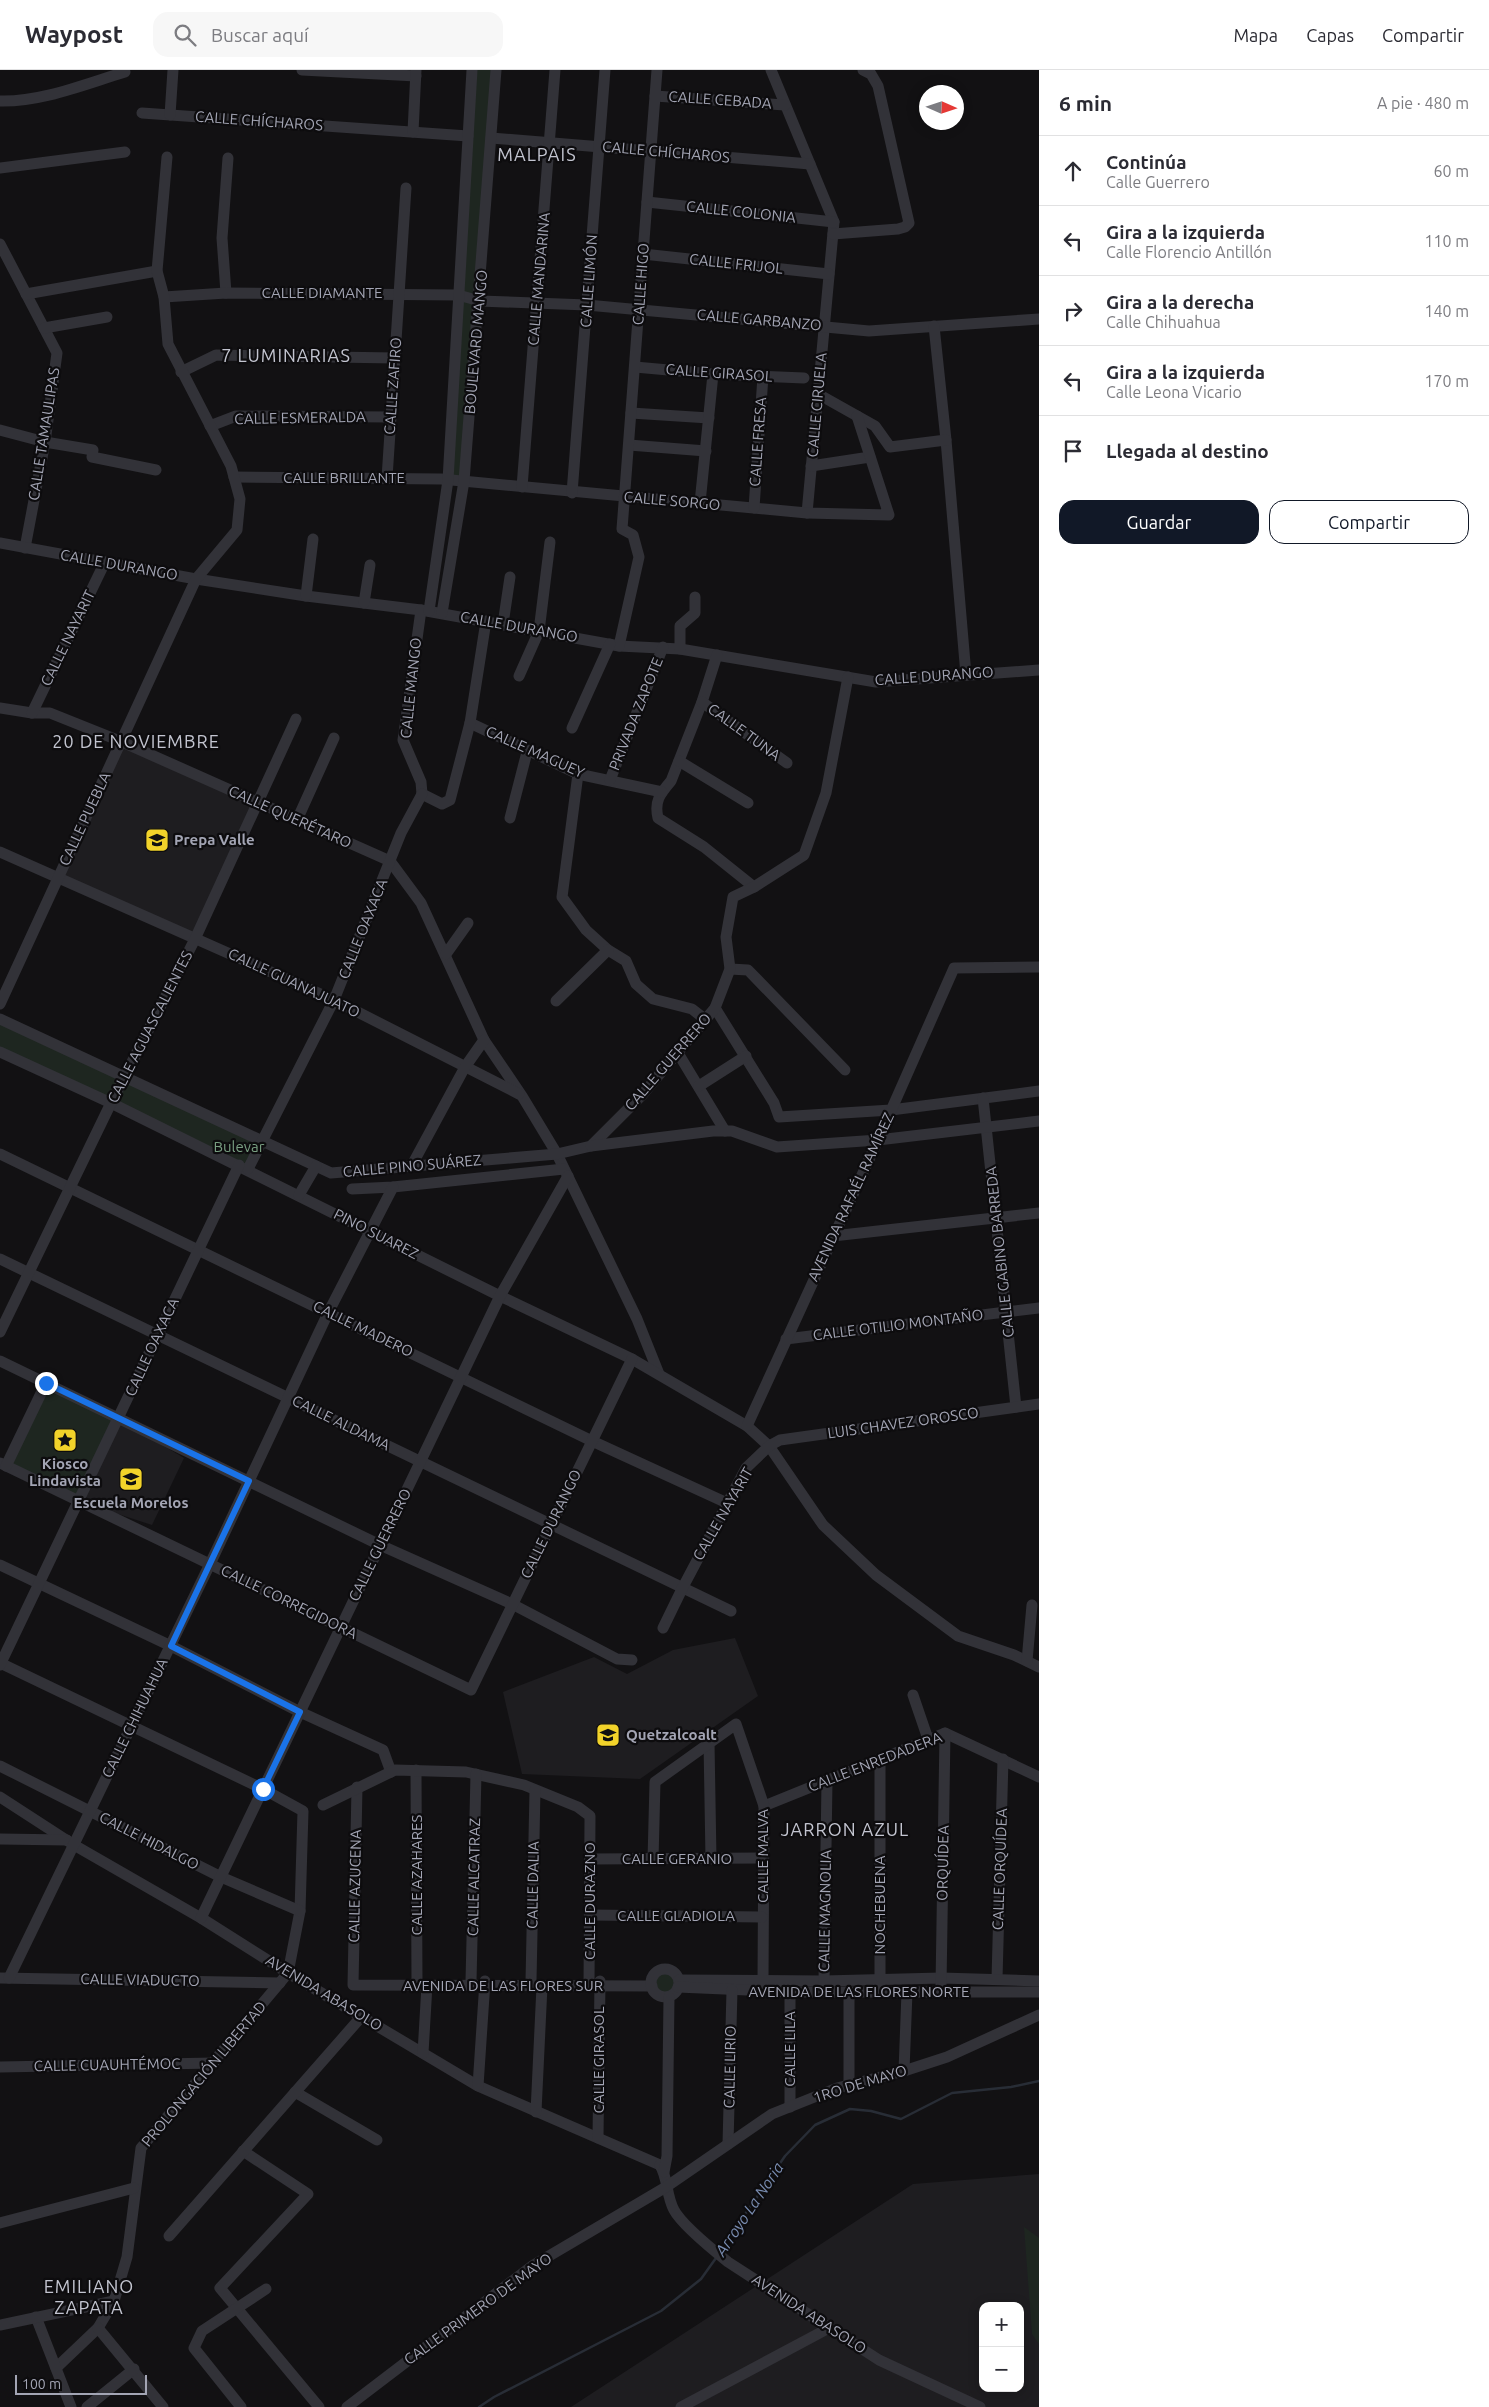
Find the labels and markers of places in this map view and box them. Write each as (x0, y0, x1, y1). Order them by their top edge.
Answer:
school or university icon: Prepa Valle (144, 827, 170, 853)
place label: Prepa Valle (174, 831, 255, 848)
place icon: Kiosco Lindavista (52, 1427, 78, 1453)
place label: Kiosco Lindavista (29, 1455, 101, 1489)
school or university icon: Escuela Morelos (118, 1466, 144, 1492)
place label: Escuela Morelos (74, 1494, 188, 1511)
school or university icon: Quetzalcoalt (595, 1722, 621, 1748)
place label: Quetzalcoalt (626, 1726, 717, 1743)

